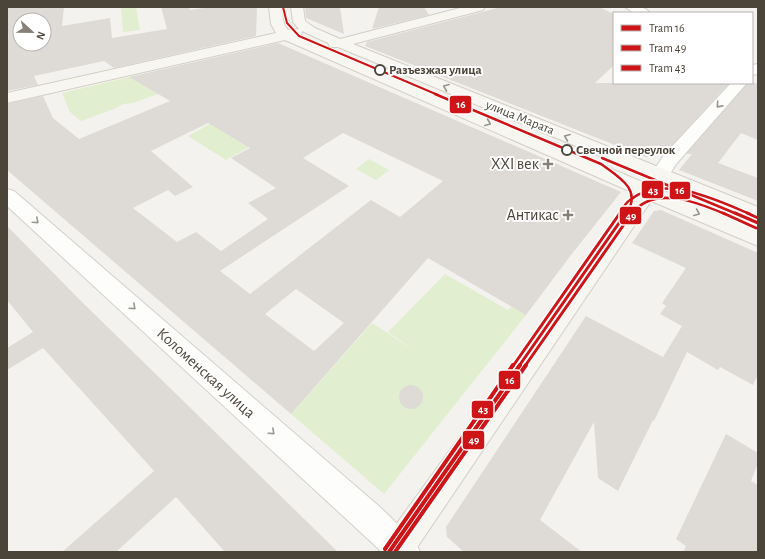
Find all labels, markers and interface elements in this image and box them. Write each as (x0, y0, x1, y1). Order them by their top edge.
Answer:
north arrow (12, 12, 52, 52)
legend (613, 12, 753, 84)
text: Tram 16 (649, 22, 685, 34)
text: N (34, 30, 47, 41)
text: Tram 49 (649, 42, 687, 54)
text: Tram 43 (649, 62, 686, 74)
marker: Разъезжая улица (374, 64, 386, 76)
place label: Разъезжая улица (389, 64, 482, 77)
one-way arrow (443, 84, 451, 92)
line badge: 16 (449, 95, 472, 114)
street label: улица Марата (483, 98, 556, 138)
text: 16 (456, 99, 466, 110)
one-way arrow (716, 100, 724, 108)
one-way arrow (483, 118, 491, 126)
one-way arrow (563, 133, 570, 141)
marker: Свечной переулок (561, 144, 573, 156)
place label: Свечной переулок (576, 144, 676, 157)
place label: XXI век (491, 156, 540, 172)
marker: XXI век (542, 158, 554, 170)
line badge: 43 (641, 180, 664, 199)
line badge: 16 (669, 181, 691, 200)
text: 43 (648, 185, 658, 196)
text: 16 (675, 185, 685, 196)
line badge: 49 (619, 206, 642, 225)
place label: Антикас (507, 207, 559, 223)
one-way arrow (693, 208, 700, 216)
marker: Антикас (562, 209, 574, 221)
text: 49 (626, 211, 636, 222)
one-way arrow (31, 216, 39, 223)
one-way arrow (128, 303, 136, 310)
street label: Коломенская улица (153, 325, 258, 422)
line badge: 16 (498, 370, 521, 390)
text: 16 (505, 375, 515, 386)
line badge: 43 (471, 400, 494, 419)
text: 43 (478, 404, 488, 415)
one-way arrow (267, 427, 274, 434)
line badge: 49 (462, 430, 485, 450)
text: 49 (469, 435, 479, 446)

